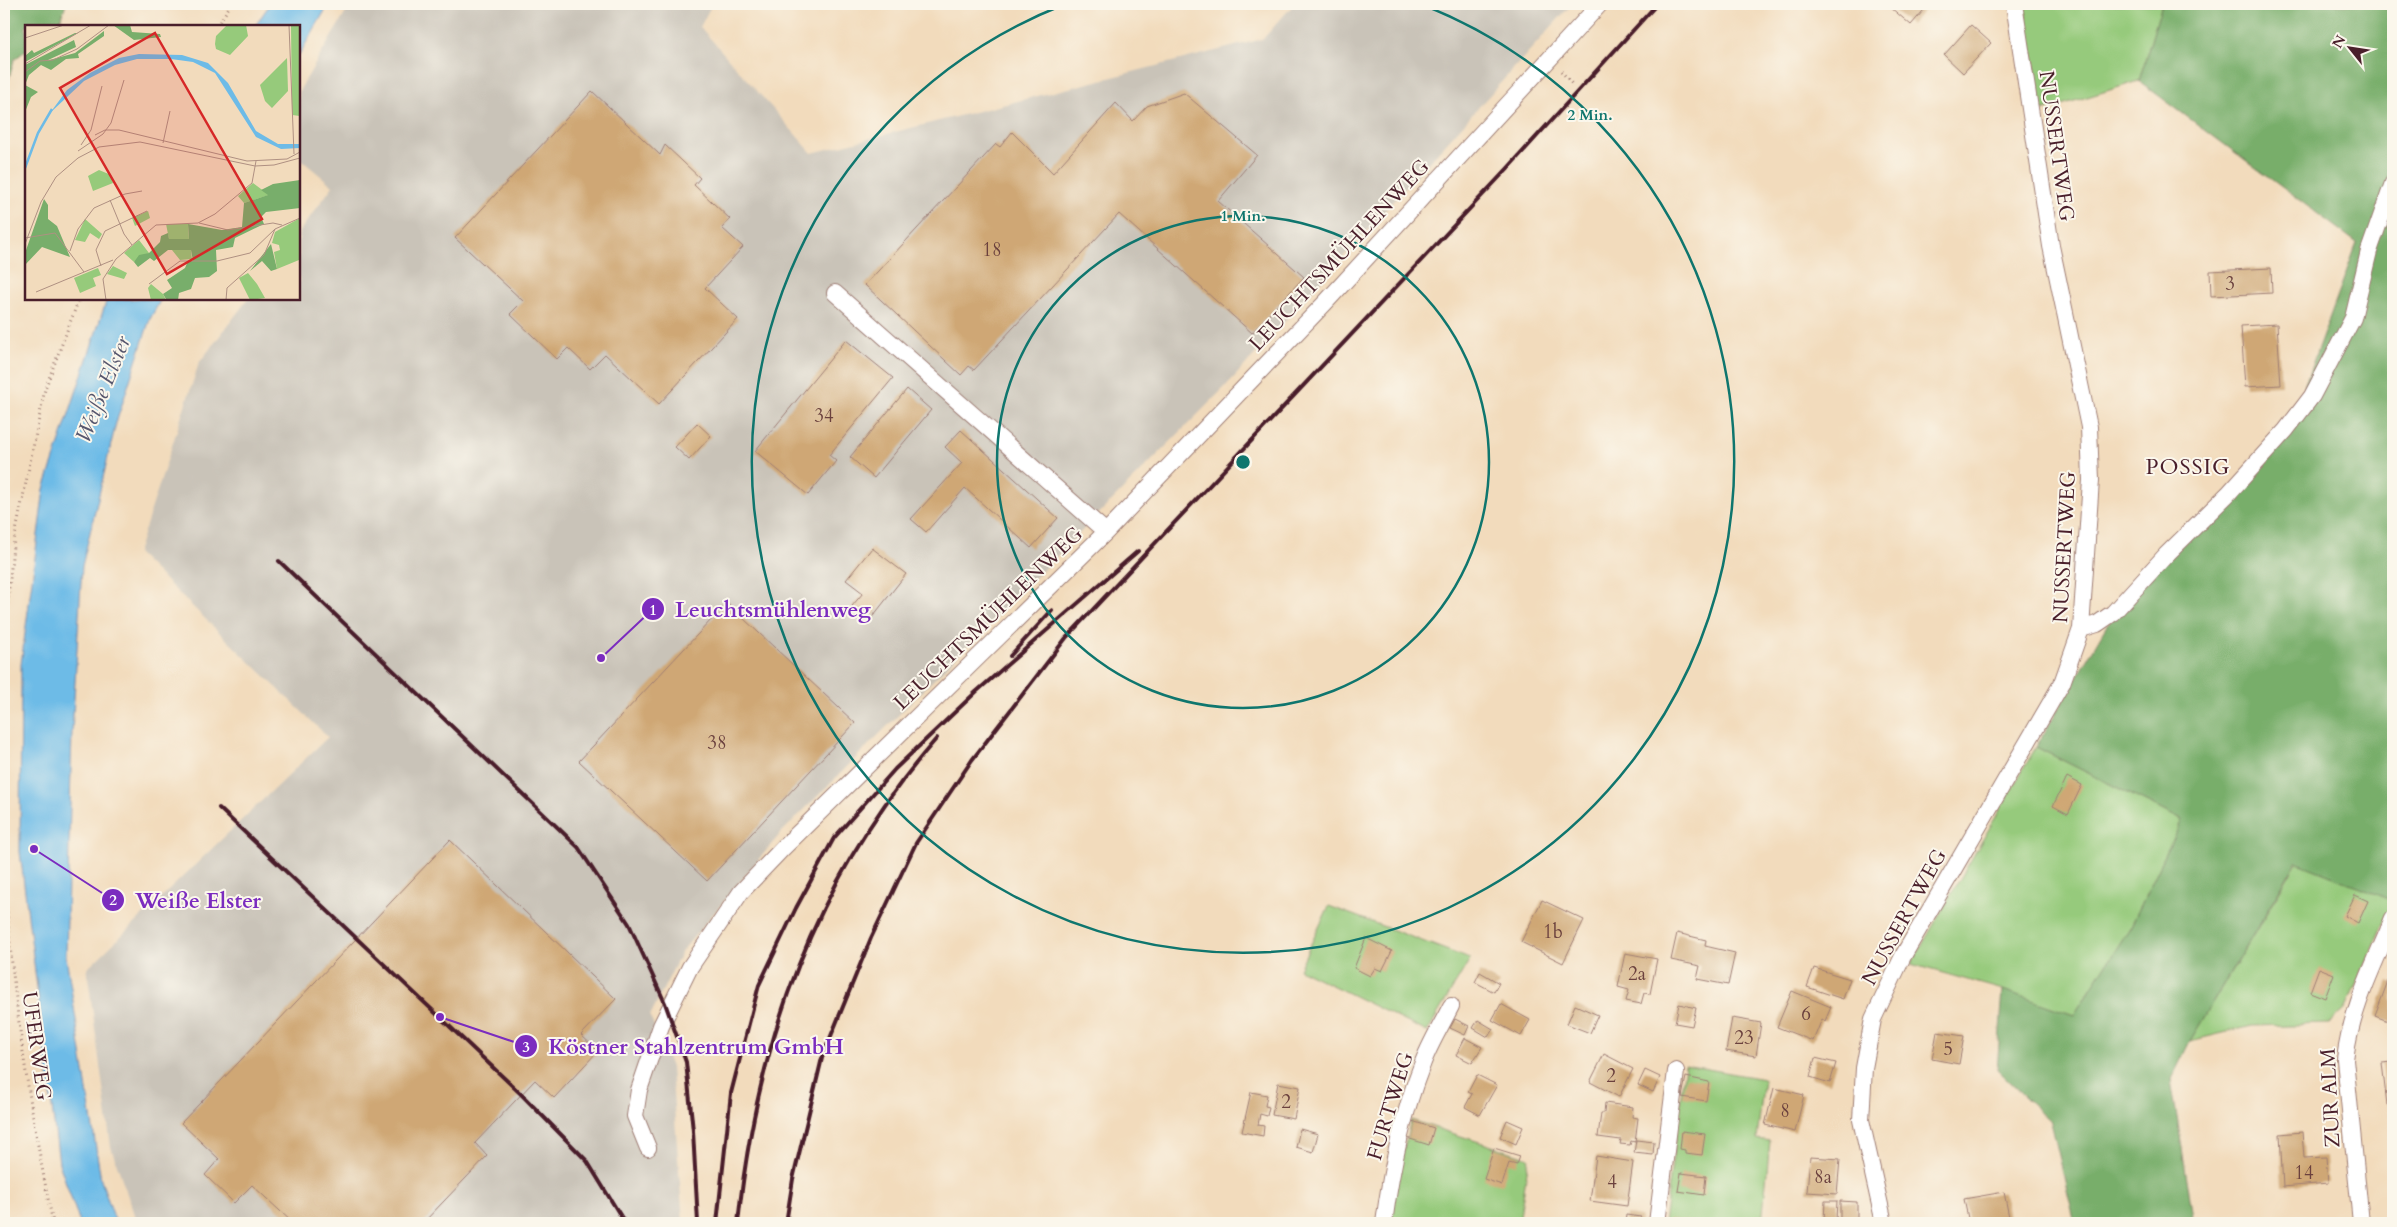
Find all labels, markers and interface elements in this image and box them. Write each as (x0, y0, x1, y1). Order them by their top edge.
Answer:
north arrow (2324, 22, 2374, 72)
inset map (25, 25, 300, 300)
text: N (2328, 32, 2350, 52)
street label: NUSSERTWEG (2032, 69, 2081, 224)
text: 2 Min. (1567, 105, 1613, 125)
street label: LEUCHTSMÜHLENWEG (1242, 153, 1437, 358)
text: 1 Min. (1220, 206, 1266, 226)
house number: 18 (982, 237, 1002, 263)
house number: 3 (2225, 271, 2235, 297)
water label: Weiße Elster (68, 331, 138, 447)
house number: 34 (814, 403, 834, 429)
district label: POSSIG (2146, 452, 2231, 482)
centre of rings (1234, 453, 1252, 471)
street label: NUSSERTWEG (2046, 470, 2083, 624)
street label: LEUCHTSMÜHLENWEG (887, 520, 1090, 717)
callout: Leuchtsmühlenweg (640, 591, 881, 628)
text: Leuchtsmühlenweg (675, 595, 872, 625)
text: 1 (649, 600, 657, 620)
house number: 38 (707, 730, 727, 756)
street label: NUSSERTWEG (1855, 844, 1954, 991)
callout: Weiße Elster (100, 882, 271, 919)
text: Weiße Elster (134, 886, 261, 916)
text: 2 (109, 890, 117, 910)
house number: 1b (1543, 919, 1563, 945)
house number: 2a (1628, 961, 1646, 987)
street label: UFERWEG (15, 990, 59, 1103)
house number: 6 (1801, 1001, 1811, 1027)
house number: 23 (1734, 1025, 1754, 1051)
callout: Köstner Stahlzentrum GmbH (513, 1028, 854, 1065)
text: Köstner Stahlzentrum GmbH (548, 1032, 844, 1062)
house number: 5 (1943, 1036, 1953, 1062)
text: 3 (522, 1037, 530, 1057)
street label: ZUR ALM (2313, 1047, 2348, 1149)
street label: FURTWEG (1360, 1048, 1421, 1164)
house number: 2 (1606, 1063, 1616, 1089)
house number: 2 (1281, 1089, 1291, 1115)
house number: 8 (1780, 1098, 1790, 1124)
house number: 14 (2294, 1160, 2314, 1186)
house number: 8a (1814, 1164, 1832, 1190)
house number: 4 (1607, 1169, 1617, 1195)

